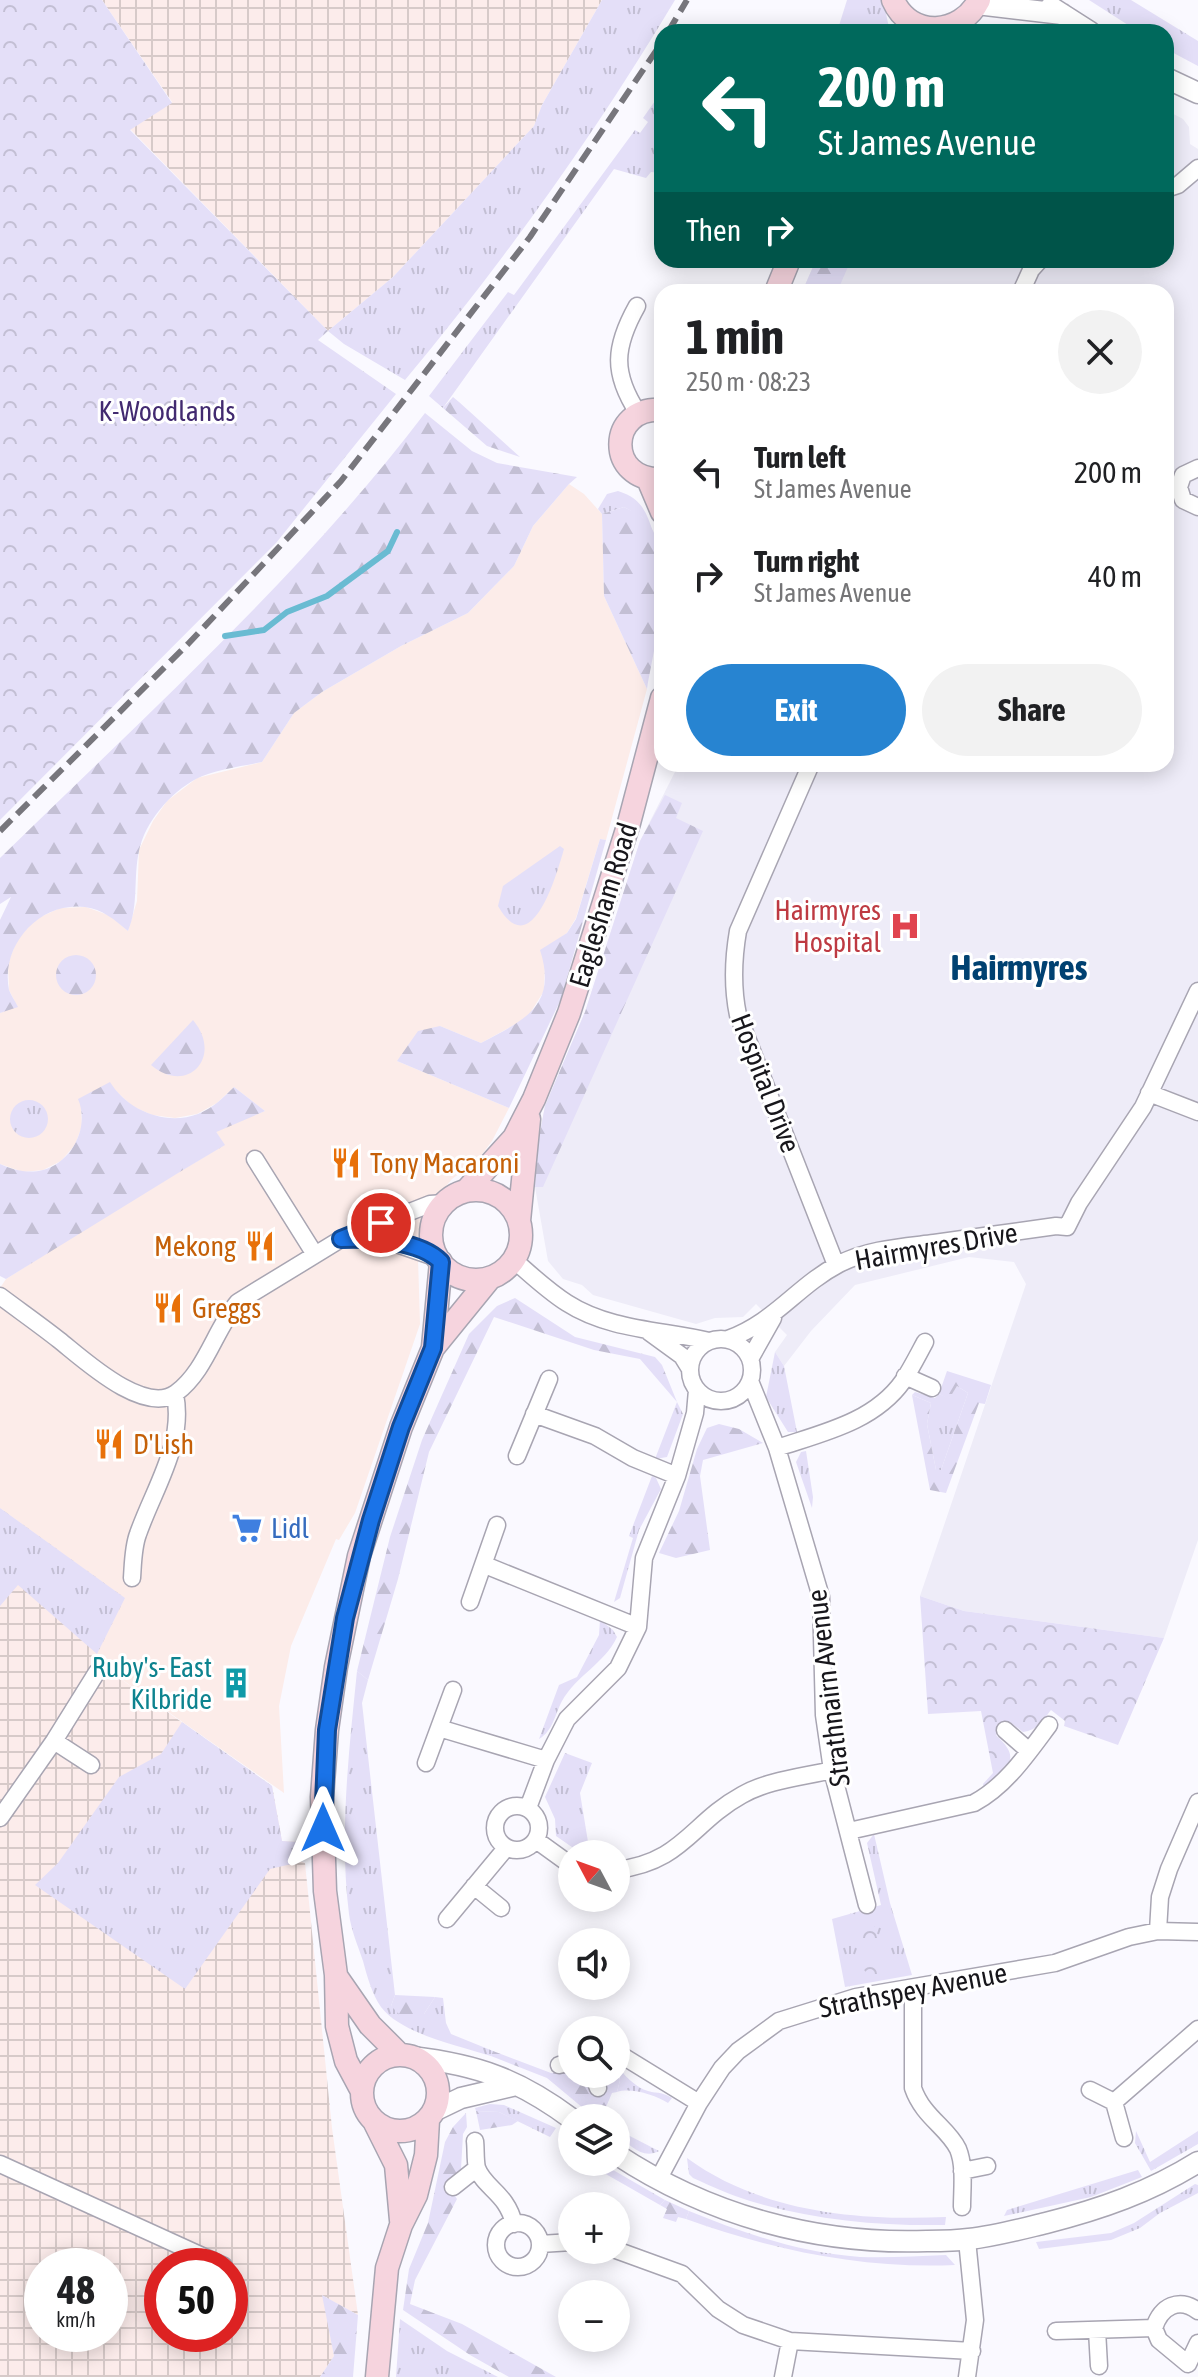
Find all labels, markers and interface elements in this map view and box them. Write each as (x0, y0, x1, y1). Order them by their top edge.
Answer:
text: 200 m (818, 55, 945, 119)
icon: left (686, 56, 790, 160)
text: St James Avenue (818, 121, 1036, 163)
icon: right (757, 208, 801, 252)
text: Then (686, 213, 741, 247)
text: 1 min (686, 309, 784, 364)
button: close (1058, 310, 1142, 394)
text: 250 m · 08:23 (686, 367, 811, 397)
park label: K-Woodlands (99, 395, 235, 427)
text: Turn left (754, 440, 846, 474)
icon: left (686, 450, 730, 494)
text: 200 m (1074, 455, 1142, 489)
text: St James Avenue (754, 474, 912, 504)
text: Turn right (754, 544, 860, 578)
icon: right (686, 554, 730, 598)
text: 40 m (1088, 559, 1142, 593)
text: St James Avenue (754, 578, 912, 608)
button: Exit (686, 664, 906, 756)
button: Share (922, 664, 1142, 756)
street label: Eaglesham Road (563, 819, 643, 991)
place label: Hairmyres Hospital (774, 894, 882, 958)
hospital icon: Hairmyres Hospital (888, 909, 922, 943)
district label: Hairmyres (951, 946, 1088, 988)
street label: Hospital Drive (725, 1009, 807, 1157)
restaurant icon: Tony Macaroni (329, 1146, 363, 1180)
place label: Tony Macaroni (370, 1147, 519, 1179)
pin (347, 1189, 415, 1257)
icon: arrive (359, 1201, 403, 1245)
street label: Hairmyres Drive (852, 1216, 1020, 1276)
restaurant icon: Mekong (243, 1229, 277, 1263)
place label: Mekong (154, 1230, 236, 1262)
restaurant icon: Greggs (151, 1291, 185, 1325)
place label: Greggs (192, 1292, 261, 1324)
restaurant icon: D'Lish (92, 1427, 126, 1461)
place label: D'Lish (133, 1428, 194, 1460)
supermarket icon: Lidl (230, 1511, 264, 1545)
place label: Lidl (271, 1512, 310, 1544)
street label: Strathnairn Avenue (800, 1588, 856, 1788)
place label: Ruby's- East Kilbride (92, 1651, 212, 1715)
building icon: Ruby's- East Kilbride (219, 1666, 253, 1700)
position arrow (281, 1786, 365, 1870)
north arrow (558, 1840, 630, 1912)
map controls (558, 1840, 630, 2352)
button: sound (558, 1928, 630, 2000)
street label: Strathspey Avenue (816, 1956, 1010, 2024)
button: search (558, 2016, 630, 2088)
button: layers (558, 2104, 630, 2176)
button: + (558, 2192, 630, 2264)
speed limit sign: 50 (144, 2248, 248, 2352)
text: 48 (57, 2267, 95, 2312)
button: − (558, 2280, 630, 2352)
text: km/h (56, 2308, 96, 2331)

